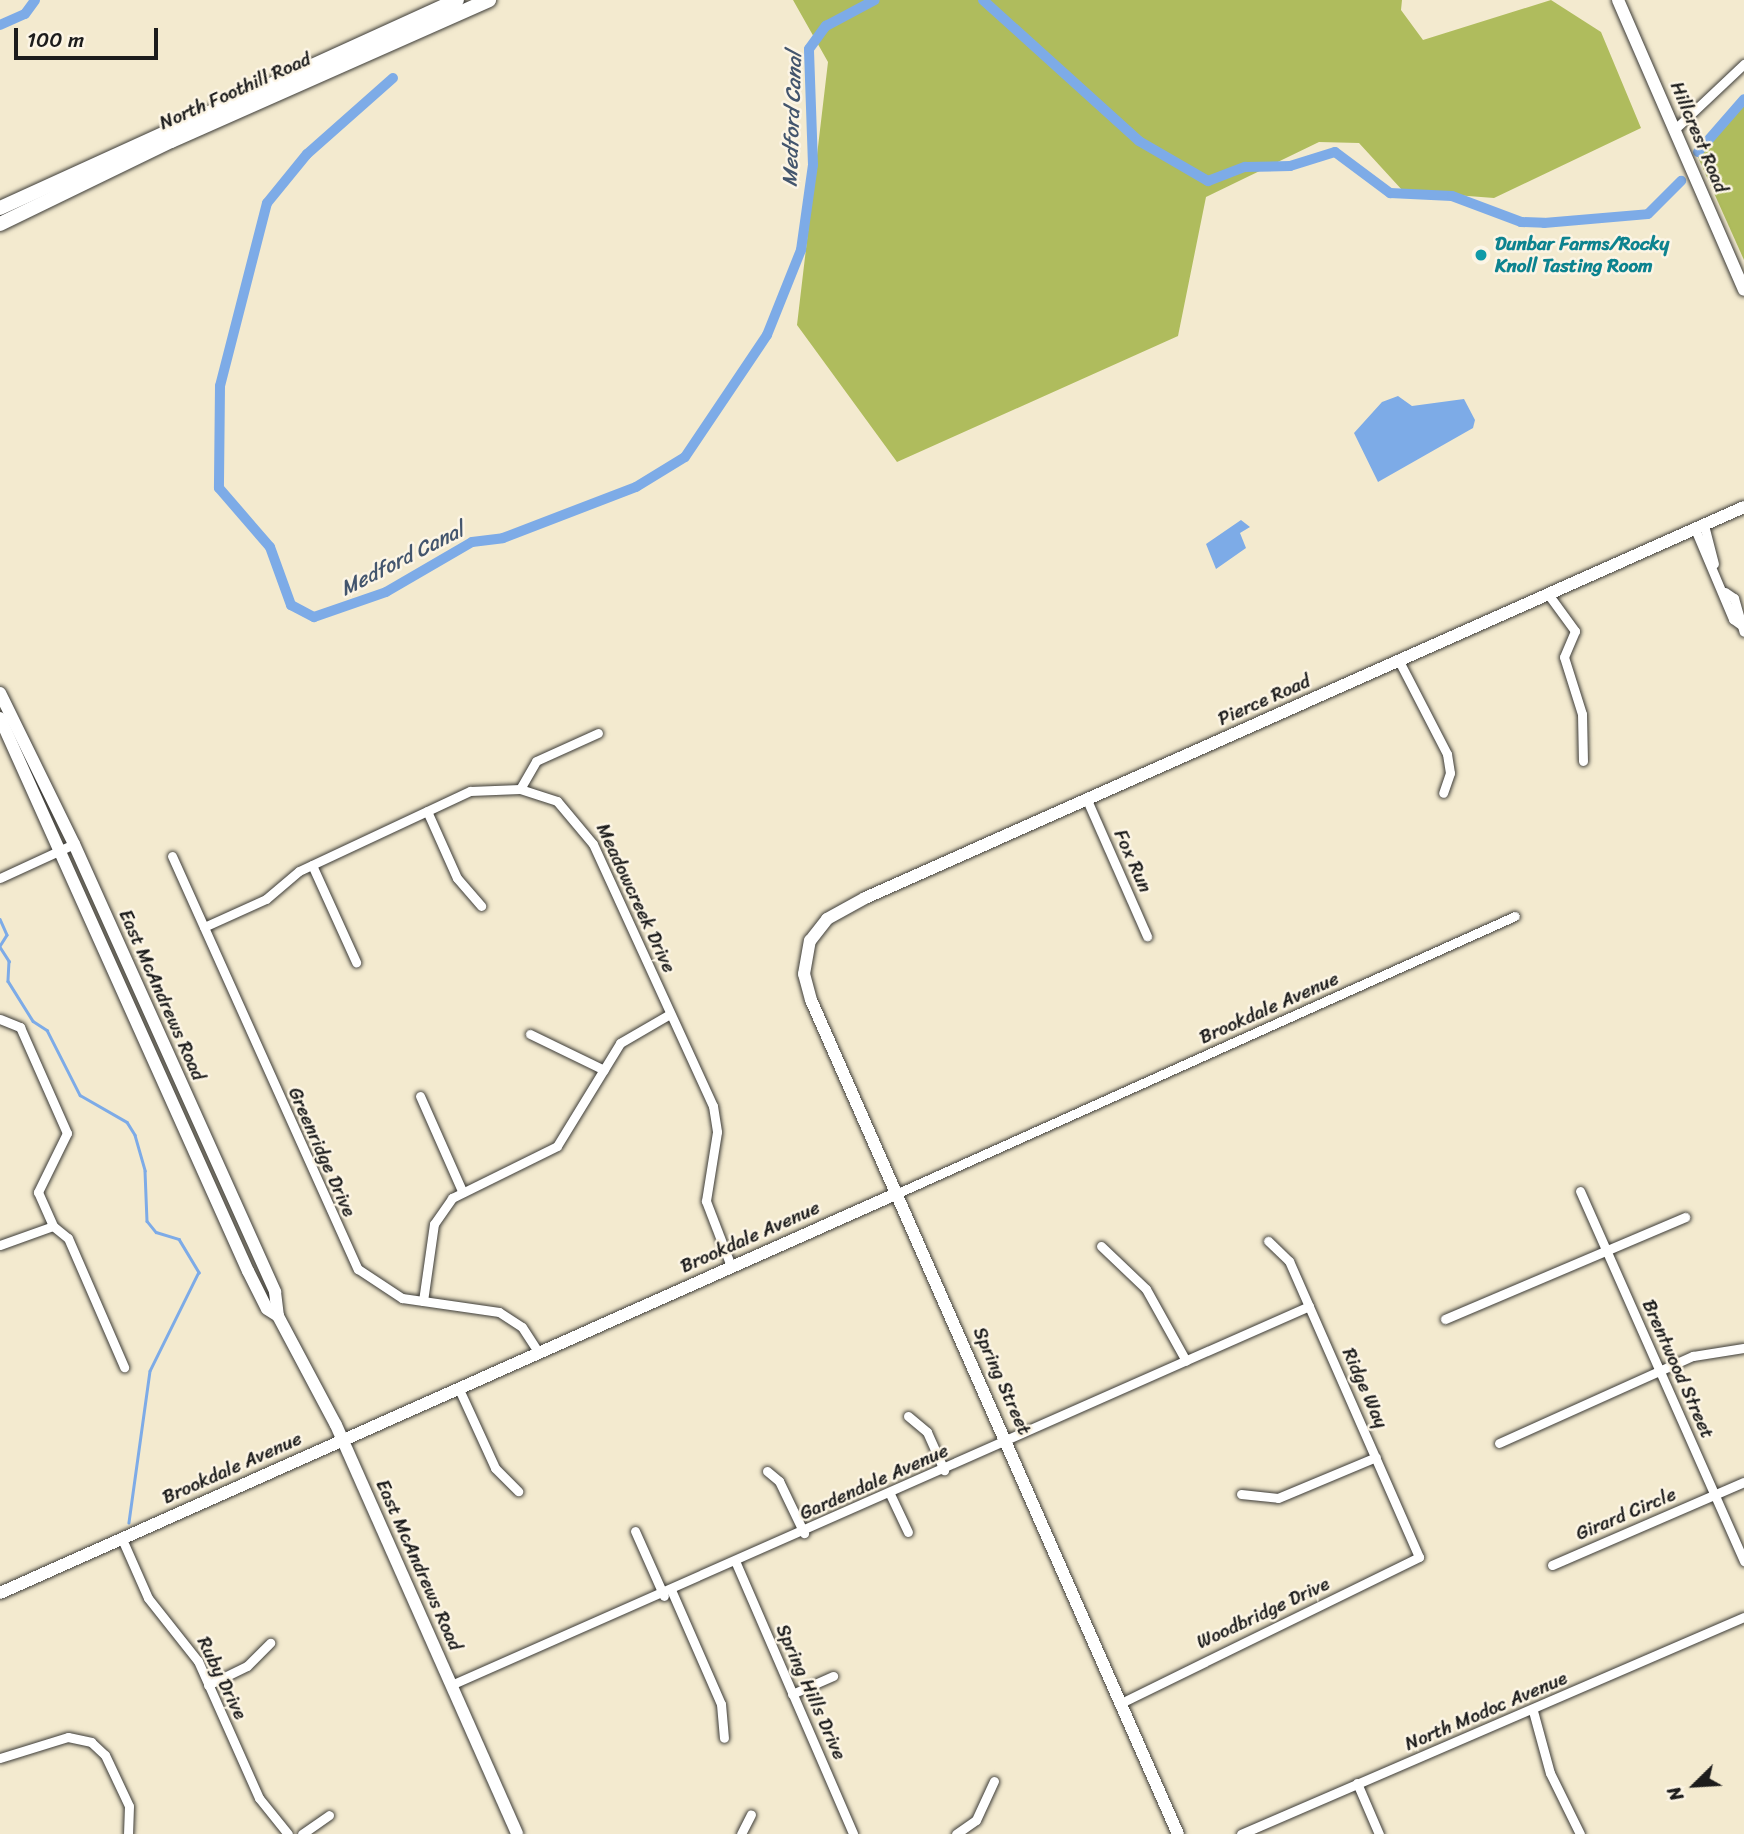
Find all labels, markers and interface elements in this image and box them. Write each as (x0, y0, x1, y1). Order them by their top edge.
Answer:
scale bar (18, 14, 161, 58)
text: 100 m (27, 21, 84, 59)
street label: North Foothill Road (156, 47, 314, 135)
water label: Medford Canal (777, 51, 807, 187)
street label: Hillcrest Road (1665, 78, 1733, 196)
place label: Dunbar Farms/Rocky Knoll Tasting Room (1495, 233, 1669, 277)
marker: Dunbar Farms/Rocky Knoll Tasting Room (1473, 247, 1489, 263)
water label: Medford Canal (336, 517, 468, 601)
street label: Pierce Road (1214, 670, 1314, 730)
street label: Meadowcreek Drive (591, 820, 681, 976)
street label: Fox Run (1109, 826, 1157, 896)
street label: East McAndrews Road (114, 906, 210, 1084)
street label: Brookdale Avenue (1196, 967, 1342, 1049)
street label: Greenridge Drive (283, 1084, 361, 1220)
street label: Brookdale Avenue (677, 1196, 823, 1278)
street label: Brentwood Street (1637, 1296, 1719, 1442)
street label: Spring Street (968, 1324, 1036, 1438)
street label: Ridge Way (1337, 1344, 1393, 1432)
street label: Brookdale Avenue (159, 1427, 305, 1509)
street label: Gardendale Avenue (796, 1439, 952, 1525)
street label: East McAndrews Road (371, 1476, 467, 1654)
street label: Girard Circle (1572, 1483, 1680, 1545)
street label: Woodbridge Drive (1193, 1572, 1333, 1654)
street label: Spring Hills Drive (771, 1621, 851, 1763)
street label: Ruby Drive (192, 1633, 252, 1723)
street label: North Modoc Avenue (1402, 1667, 1570, 1755)
north arrow (1660, 1750, 1730, 1820)
text: N (1658, 1781, 1693, 1806)

